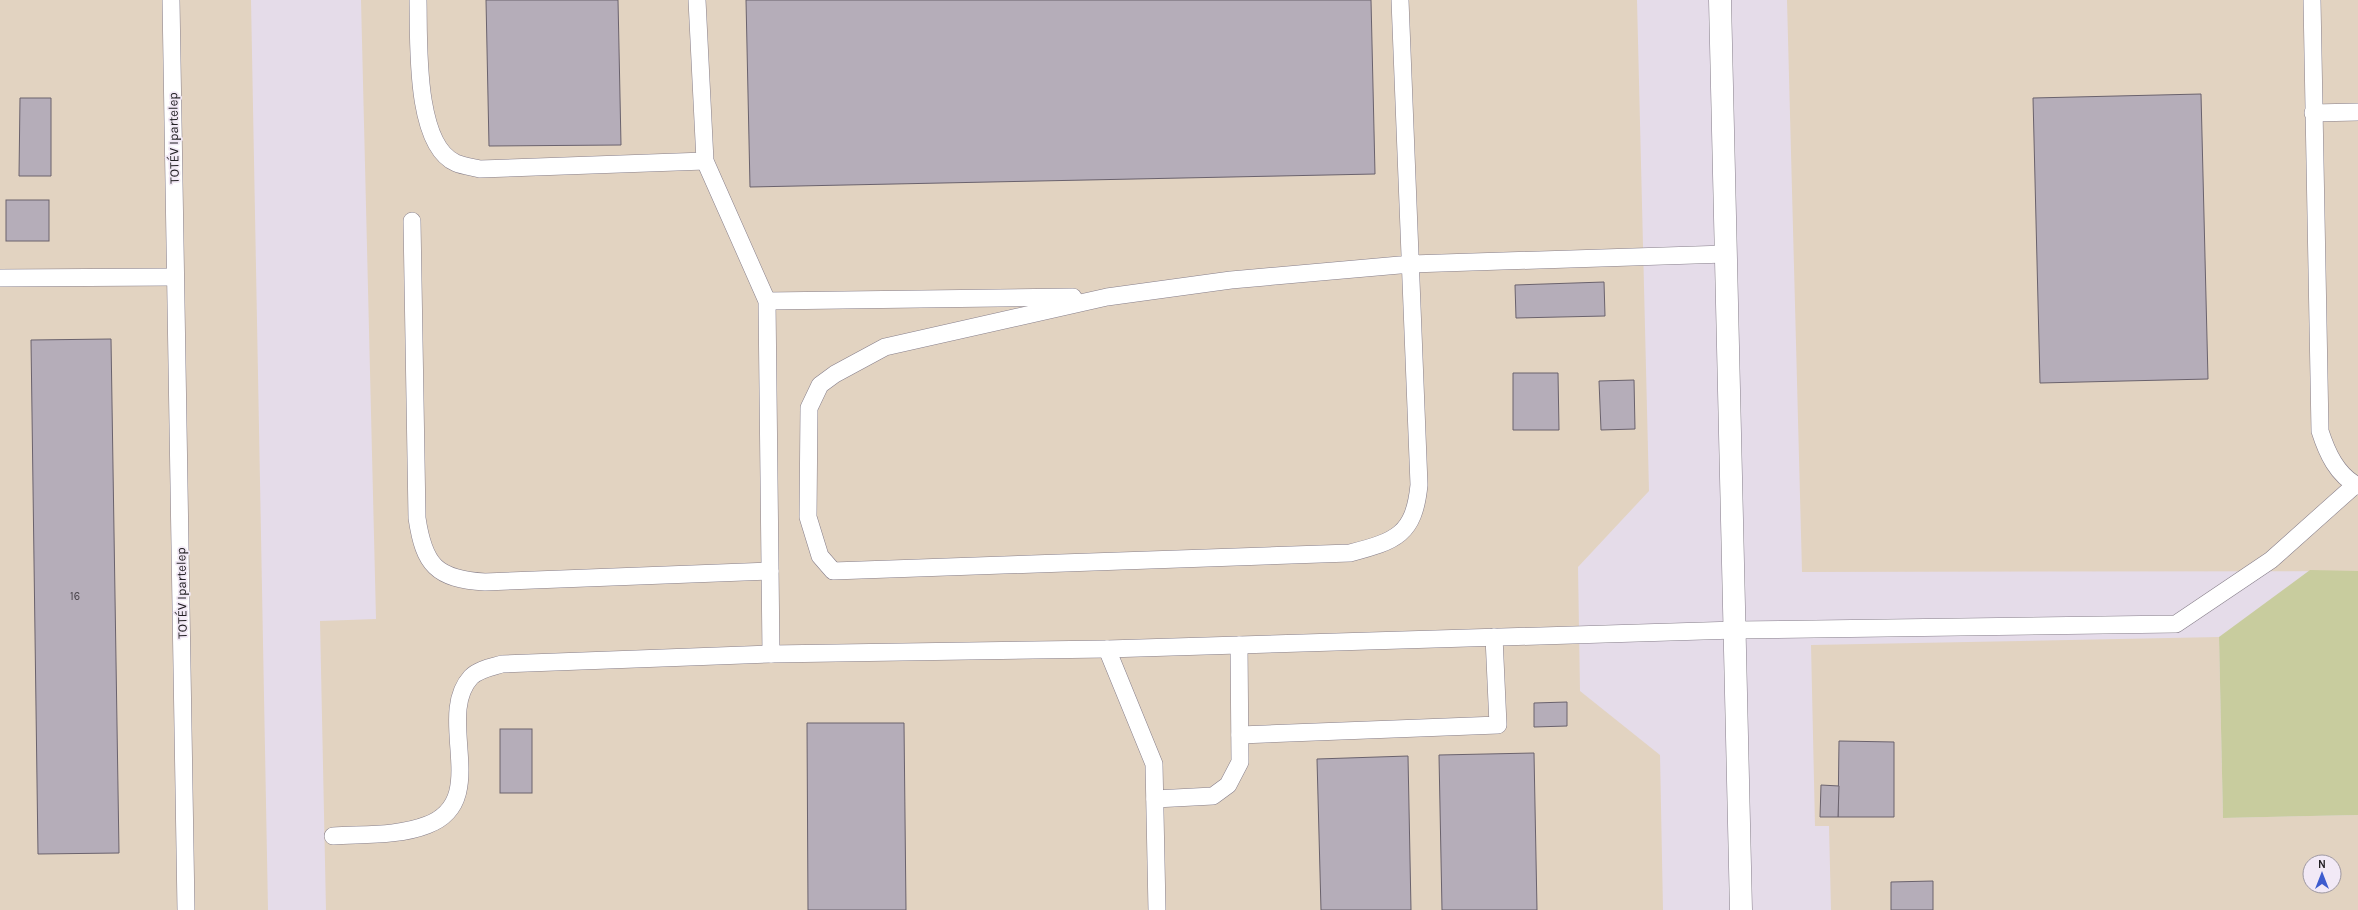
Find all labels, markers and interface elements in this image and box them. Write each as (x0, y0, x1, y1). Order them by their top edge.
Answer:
street label: TOTÉV Ipartelep (163, 92, 182, 184)
street label: TOTÉV Ipartelep (171, 547, 190, 639)
house number: 16 (70, 590, 80, 603)
north arrow (2302, 854, 2342, 894)
text: N (2318, 858, 2326, 871)

